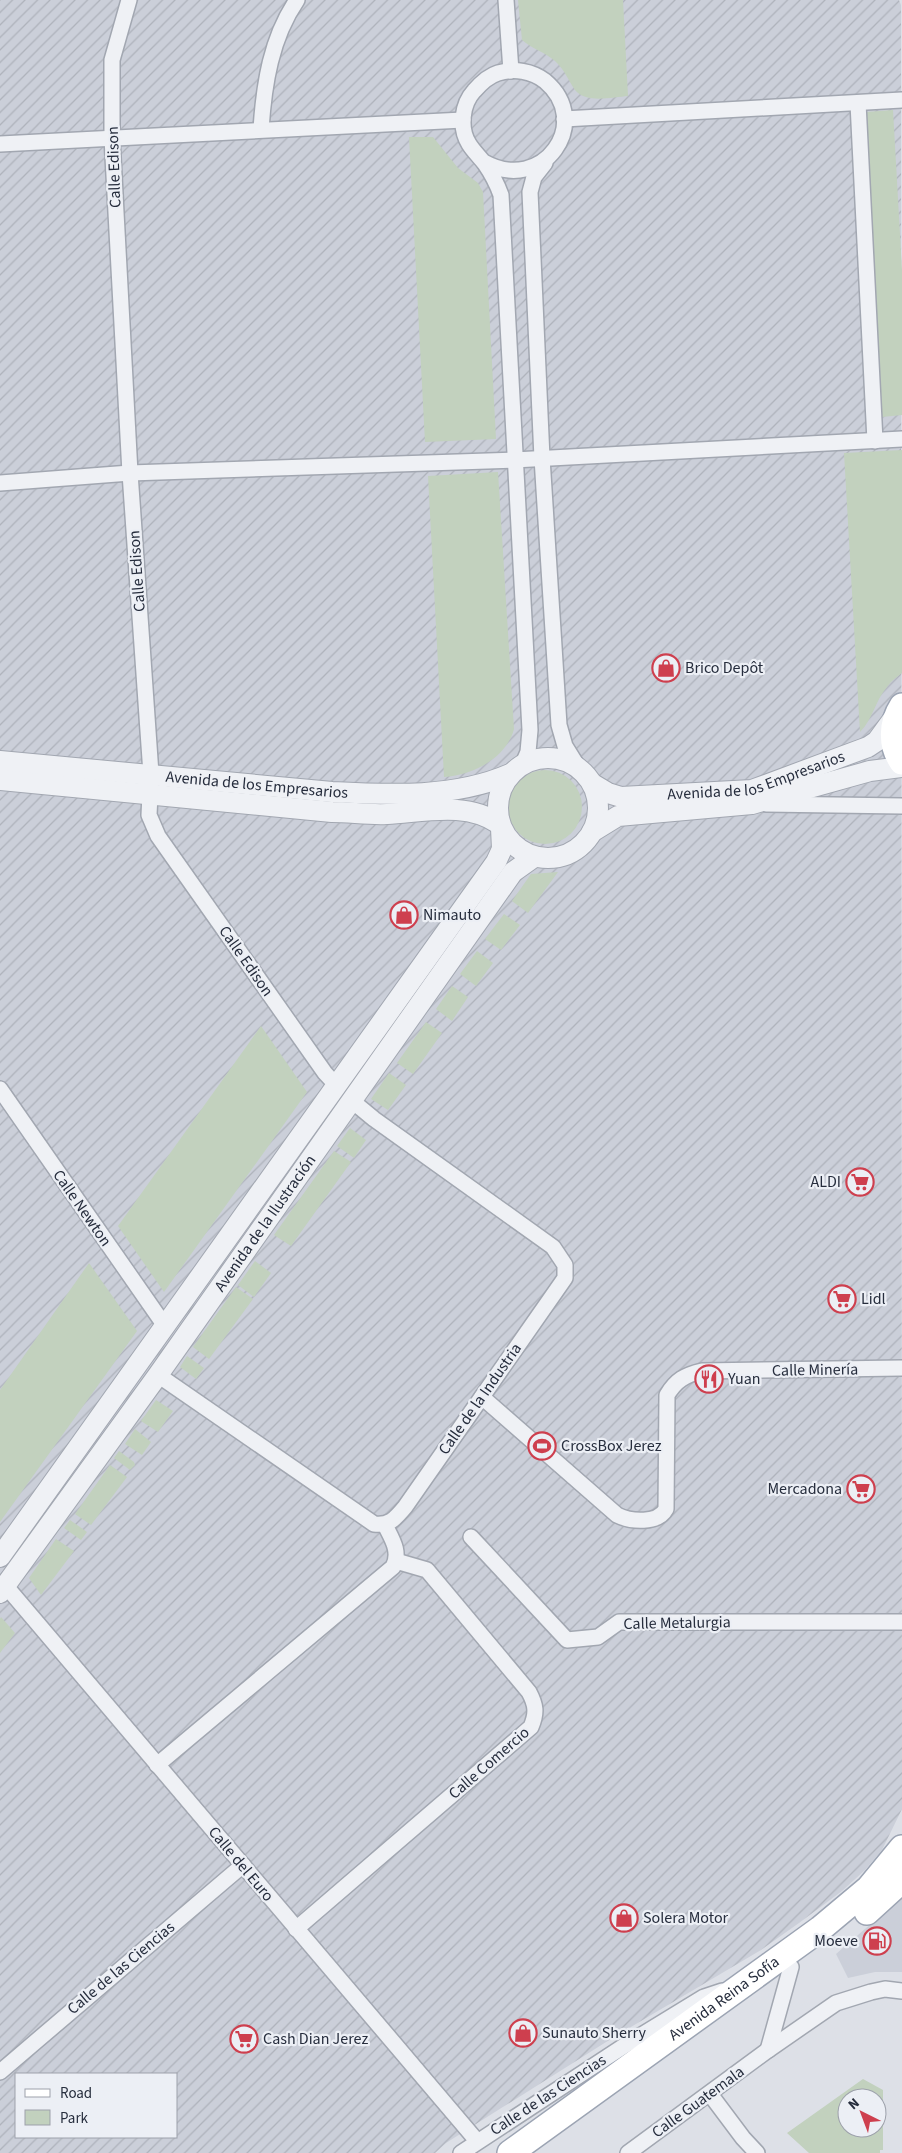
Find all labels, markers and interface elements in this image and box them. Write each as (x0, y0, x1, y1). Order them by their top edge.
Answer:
street label: Calle Edison (102, 126, 126, 208)
street label: Calle Edison (123, 529, 151, 613)
shop icon: Brico Depôt (651, 653, 681, 683)
place label: Brico Depôt (685, 657, 764, 679)
street label: Avenida de los Empresarios (667, 745, 848, 806)
street label: Avenida de los Empresarios (165, 766, 349, 804)
shop icon: Nimauto (389, 900, 419, 930)
place label: Nimauto (423, 904, 481, 926)
street label: Calle Edison (214, 921, 278, 1001)
street label: Avenida de la Ilustración (209, 1150, 321, 1296)
street label: Calle Newton (47, 1165, 117, 1251)
supermarket icon: ALDI (845, 1167, 875, 1197)
place label: ALDI (810, 1171, 841, 1193)
supermarket icon: Lidl (827, 1284, 857, 1314)
place label: Lidl (861, 1288, 886, 1310)
street label: Calle de la Industria (433, 1339, 527, 1459)
street label: Calle Minería (772, 1358, 858, 1382)
restaurant icon: Yuan (694, 1364, 724, 1394)
place label: Yuan (727, 1368, 761, 1390)
sports icon: CrossBox Jerez (527, 1431, 557, 1461)
place label: CrossBox Jerez (561, 1435, 662, 1457)
supermarket icon: Mercadona (846, 1474, 876, 1504)
place label: Mercadona (767, 1478, 842, 1500)
street label: Calle Metalurgia (623, 1611, 731, 1635)
street label: Calle Comercio (444, 1722, 534, 1804)
street label: Calle del Euro (203, 1822, 279, 1906)
shop icon: Solera Motor (609, 1903, 639, 1933)
place label: Solera Motor (643, 1907, 729, 1929)
street label: Calle de las Ciencias (62, 1916, 180, 2020)
fuel station icon: Moeve (862, 1926, 892, 1956)
place label: Moeve (814, 1930, 858, 1952)
street label: Avenida Reina Sofía (664, 1951, 784, 2046)
shop icon: Sunauto Sherry (508, 2018, 538, 2048)
place label: Sunauto Sherry (542, 2022, 647, 2044)
supermarket icon: Cash Dian Jerez (229, 2024, 259, 2054)
place label: Cash Dian Jerez (263, 2028, 369, 2050)
street label: Calle de las Ciencias (486, 2049, 611, 2141)
street label: Calle Guatemala (647, 2061, 749, 2143)
legend (15, 2073, 178, 2138)
text: Road (60, 2083, 92, 2104)
north arrow (837, 2088, 887, 2138)
text: N (844, 2094, 864, 2115)
text: Park (60, 2108, 89, 2129)

